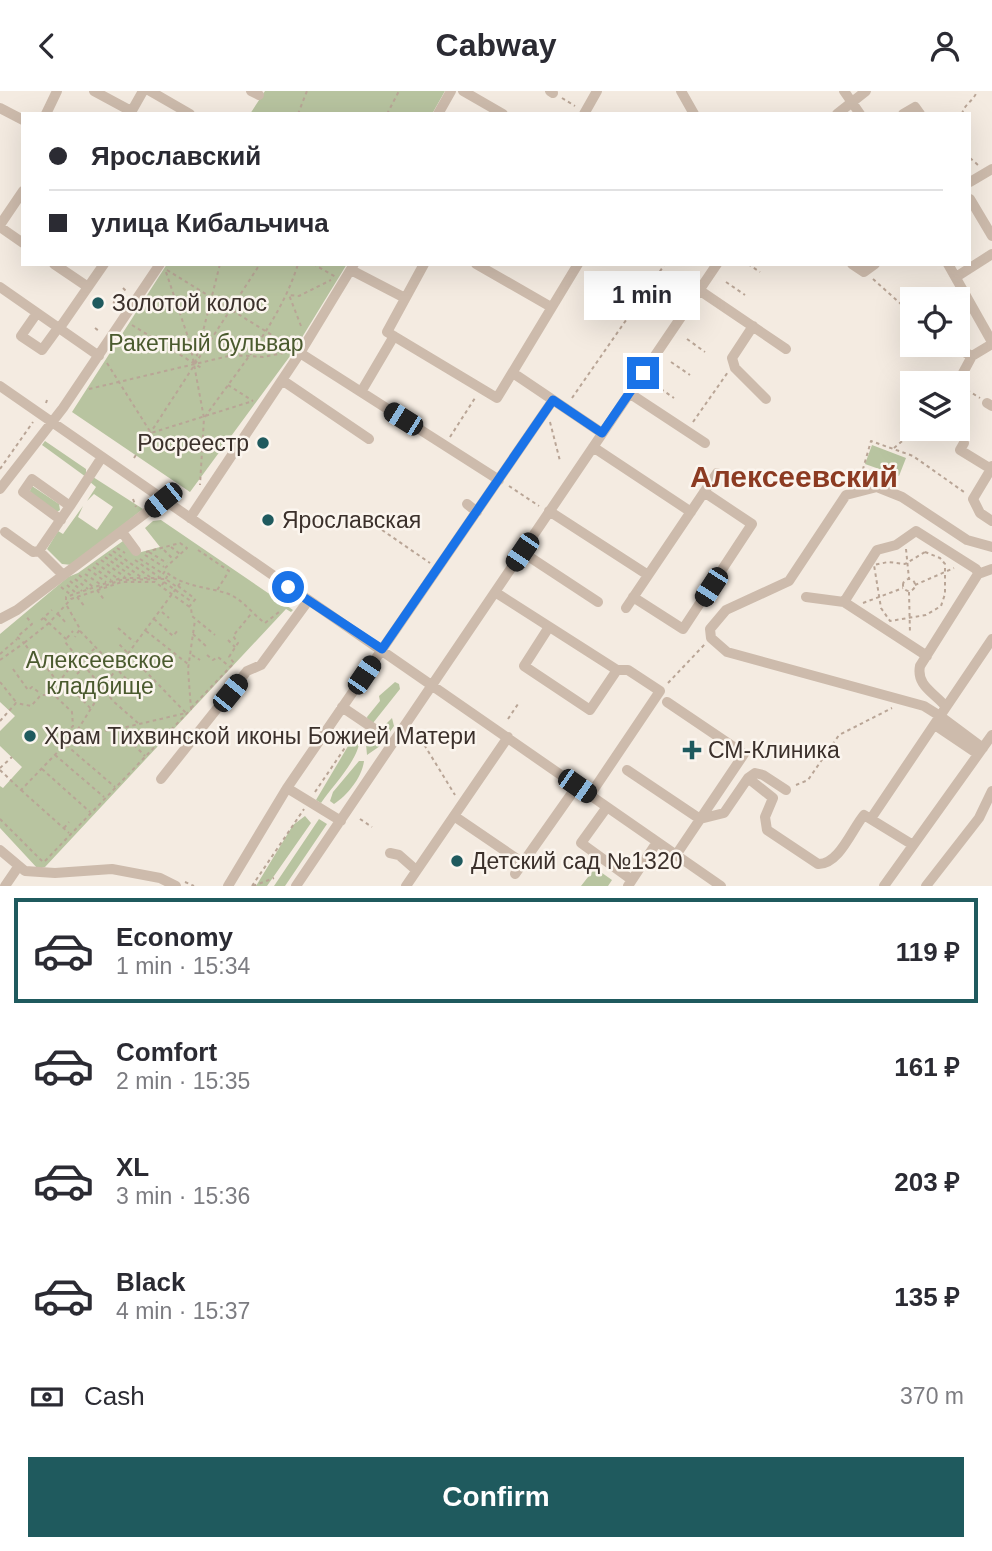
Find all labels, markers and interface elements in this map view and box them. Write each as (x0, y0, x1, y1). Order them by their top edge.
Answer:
icon: back (28, 27, 66, 65)
text: Cabway (436, 27, 556, 63)
icon: person (926, 27, 964, 65)
text: Ярославский (91, 141, 261, 171)
text: улица Кибальчича (91, 208, 329, 238)
callout: 1 min (585, 271, 701, 321)
text: 1 min (612, 282, 672, 308)
map controls (900, 287, 970, 441)
button: locate (900, 287, 970, 357)
place label: Золотой колос (112, 290, 267, 316)
marker: Золотой колос (90, 295, 106, 311)
park label: Ракетный бульвар (108, 330, 304, 356)
route end (627, 357, 659, 389)
button: layers (900, 371, 970, 441)
car (380, 399, 427, 439)
place label: Росреестр (137, 430, 249, 456)
marker: Росреестр (255, 435, 271, 451)
district label: Алексеевский (690, 460, 898, 493)
car (141, 479, 186, 521)
place label: Ярославская (282, 507, 421, 533)
marker: Ярославская (260, 512, 276, 528)
car (502, 529, 543, 575)
car (691, 564, 732, 610)
route start (272, 571, 304, 603)
park label: Алексеевское кладбище (26, 647, 174, 699)
car (344, 652, 385, 698)
car (209, 670, 252, 716)
place label: Храм Тихвинской иконы Божией Матери (44, 723, 476, 749)
marker: Храм Тихвинской иконы Божией Матери (22, 728, 38, 744)
place label: СМ-Клиника (708, 737, 840, 763)
marker: СМ-Клиника (682, 740, 702, 760)
car (554, 765, 601, 807)
place label: Детский сад №1320 (471, 848, 682, 874)
marker: Детский сад №1320 (449, 853, 465, 869)
icon: car (32, 919, 95, 982)
text: Economy (116, 922, 233, 952)
text: 119 ₽ (896, 937, 960, 967)
text: 1 min · 15:34 (116, 953, 250, 979)
icon: car (32, 1034, 95, 1097)
text: Comfort (116, 1037, 217, 1067)
text: 161 ₽ (894, 1052, 960, 1082)
text: 2 min · 15:35 (116, 1068, 250, 1094)
icon: car (32, 1149, 95, 1212)
text: XL (116, 1152, 149, 1182)
text: 203 ₽ (894, 1167, 960, 1197)
text: 3 min · 15:36 (116, 1183, 250, 1209)
icon: car (32, 1264, 95, 1327)
text: Black (116, 1267, 185, 1297)
text: 135 ₽ (894, 1282, 960, 1312)
text: 4 min · 15:37 (116, 1298, 250, 1324)
icon: cash (28, 1378, 66, 1416)
text: Cash (84, 1381, 145, 1411)
text: 370 m (900, 1383, 964, 1409)
button: Confirm (28, 1457, 964, 1537)

